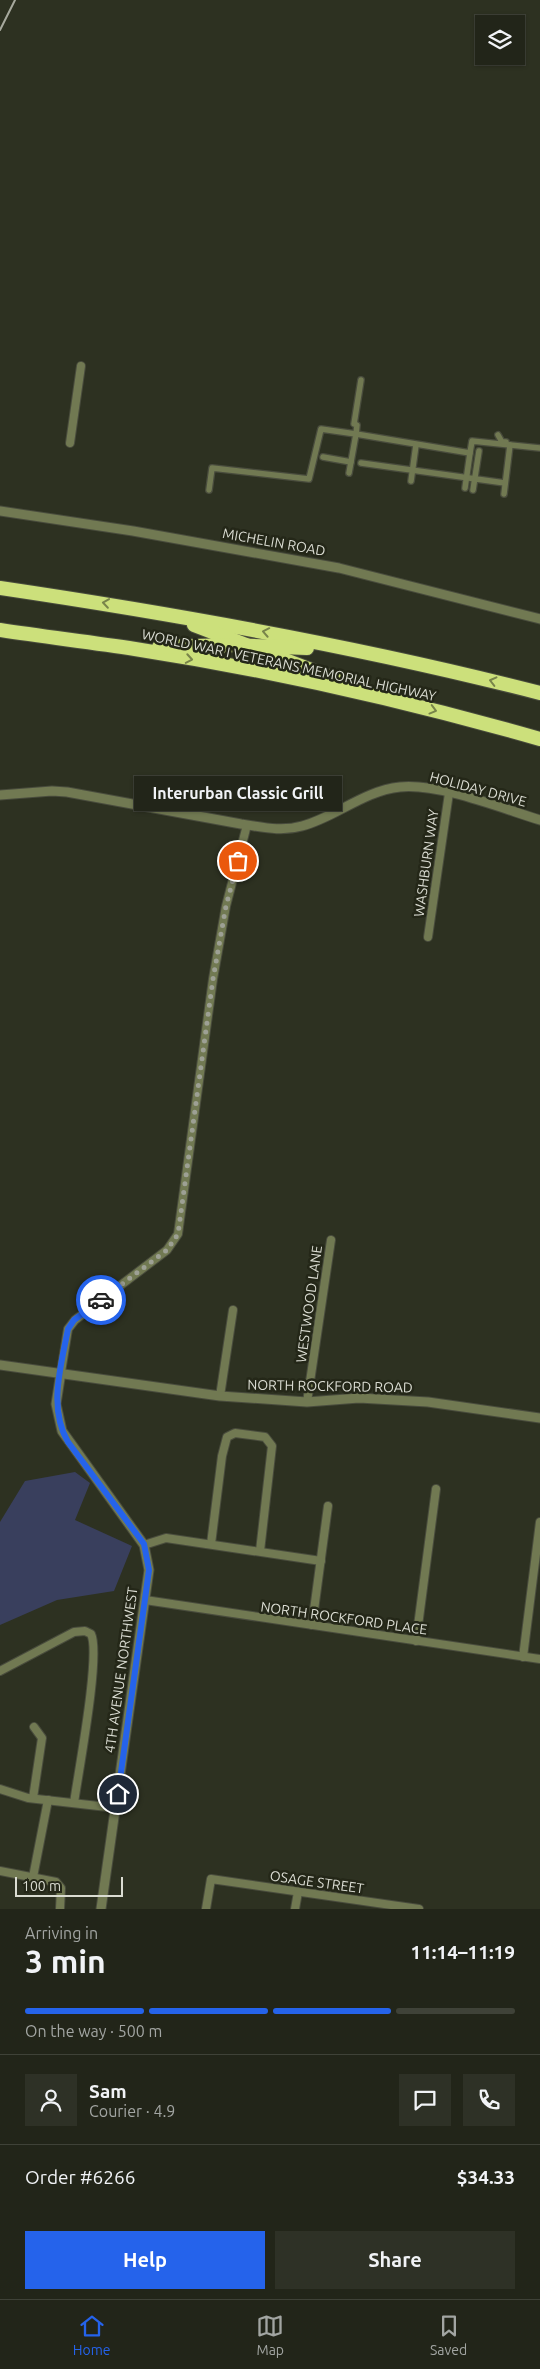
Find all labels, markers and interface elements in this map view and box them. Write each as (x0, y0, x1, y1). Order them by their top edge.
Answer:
map controls (475, 15, 525, 65)
button: layers (475, 15, 525, 65)
street label: MICHELIN ROAD (221, 525, 327, 559)
one-way arrow (101, 599, 110, 609)
street label: WORLD WAR I VETERANS MEMORIAL HIGHWAY (140, 626, 438, 704)
one-way arrow (261, 627, 270, 638)
one-way arrow (185, 653, 193, 663)
one-way arrow (488, 676, 497, 687)
one-way arrow (429, 705, 437, 715)
street label: HOLIDAY DRIVE (428, 768, 528, 810)
callout: Interurban Classic Grill (134, 776, 342, 811)
text: Interurban Classic Grill (153, 784, 323, 802)
street label: WASHBURN WAY (411, 808, 441, 918)
pin (217, 840, 259, 882)
icon: bag (224, 847, 252, 875)
street label: WESTWOOD LANE (293, 1244, 325, 1364)
courier (76, 1275, 126, 1325)
icon: car (87, 1286, 115, 1314)
street label: NORTH ROCKFORD ROAD (247, 1377, 413, 1395)
street label: 4TH AVENUE NORTHWEST (101, 1586, 141, 1754)
street label: NORTH ROCKFORD PLACE (260, 1598, 429, 1638)
pin (97, 1773, 139, 1815)
icon: home (104, 1780, 132, 1808)
street label: OSAGE STREET (269, 1867, 365, 1897)
scale bar (15, 1874, 122, 1897)
text: 100 m (22, 1878, 61, 1894)
text: Arriving in (25, 1924, 98, 1942)
text: 11:14–11:19 (410, 1941, 515, 1963)
text: 3 min (25, 1943, 106, 1979)
text: On the way · 500 m (25, 2022, 162, 2040)
button: person (25, 2074, 77, 2126)
button: chat (399, 2074, 451, 2126)
button: phone (463, 2074, 515, 2126)
text: Sam (89, 2080, 127, 2102)
text: Courier · 4.9 (89, 2102, 175, 2120)
text: Order #6266 (25, 2166, 135, 2188)
text: $34.33 (457, 2166, 515, 2188)
button: Help (25, 2231, 265, 2289)
button: Share (275, 2231, 515, 2289)
tab: Home (73, 2312, 111, 2358)
tab: Map (256, 2312, 284, 2358)
tab: Saved (430, 2312, 467, 2358)

